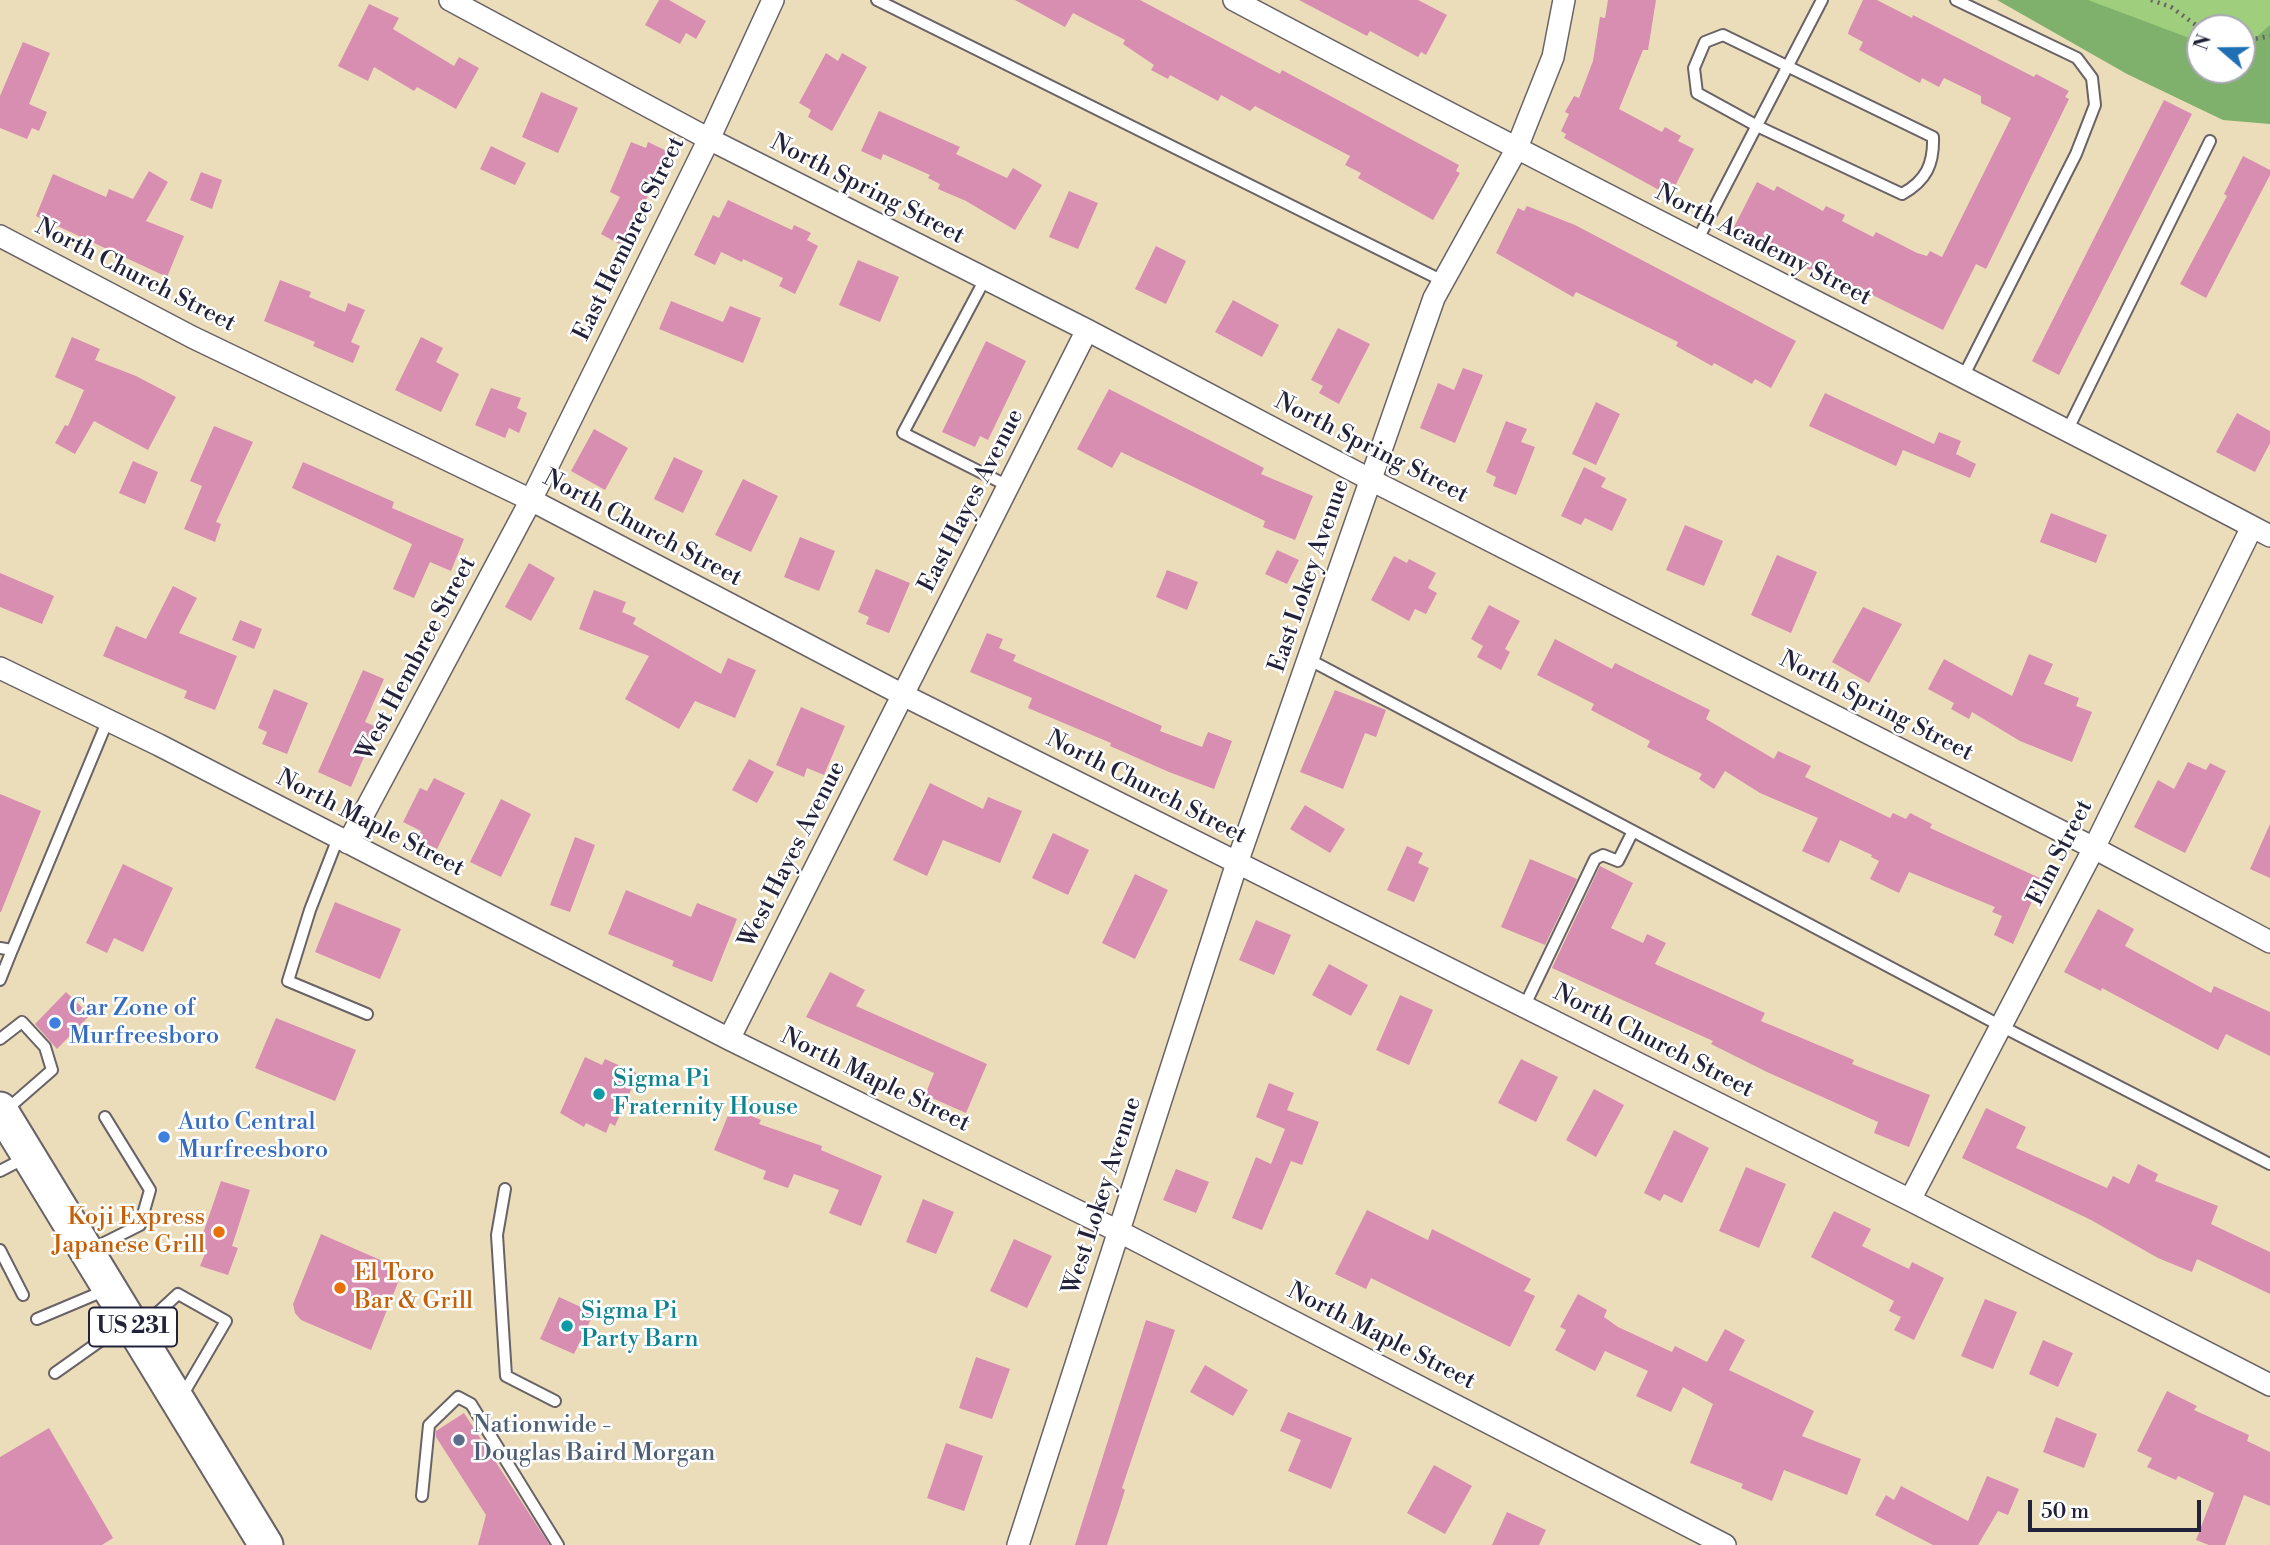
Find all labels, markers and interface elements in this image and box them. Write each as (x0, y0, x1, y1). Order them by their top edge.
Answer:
north arrow (2186, 14, 2256, 84)
text: N (2189, 31, 2217, 54)
street label: North Spring Street (765, 129, 969, 251)
street label: East Hembree Street (568, 132, 692, 346)
street label: North Academy Street (1650, 179, 1876, 313)
street label: North Church Street (30, 213, 240, 339)
street label: North Spring Street (1269, 388, 1473, 510)
street label: East Hayes Avenue (913, 404, 1031, 598)
street label: North Church Street (538, 464, 746, 594)
street label: East Lokey Avenue (1263, 476, 1357, 676)
street label: West Hembree Street (351, 552, 483, 766)
street label: North Spring Street (1774, 646, 1978, 768)
street label: North Church Street (1041, 725, 1251, 851)
street label: West Hayes Avenue (733, 757, 853, 953)
street label: North Maple Street (271, 764, 469, 884)
street label: Elm Street (2022, 795, 2100, 911)
street label: North Church Street (1548, 979, 1758, 1105)
place label: Car Zone of Murfreesboro (69, 995, 219, 1051)
marker: Car Zone of Murfreesboro (47, 1015, 63, 1031)
street label: North Maple Street (776, 1023, 974, 1139)
place label: Sigma Pi Fraternity House (613, 1066, 798, 1122)
marker: Sigma Pi Fraternity House (591, 1086, 607, 1102)
street label: West Lokey Avenue (1057, 1094, 1149, 1298)
place label: Auto Central Murfreesboro (178, 1109, 328, 1165)
marker: Auto Central Murfreesboro (156, 1129, 172, 1145)
place label: Koji Express Japanese Grill (52, 1204, 205, 1260)
marker: Koji Express Japanese Grill (211, 1224, 227, 1240)
place label: El Toro Bar & Grill (354, 1260, 473, 1316)
street label: North Maple Street (1282, 1277, 1480, 1397)
marker: El Toro Bar & Grill (332, 1280, 348, 1296)
place label: Sigma Pi Party Barn (581, 1298, 699, 1354)
road number: US 231 (89, 1308, 177, 1346)
marker: Sigma Pi Party Barn (559, 1318, 575, 1334)
place label: Nationwide - Douglas Baird Morgan (473, 1412, 715, 1468)
marker: Nationwide - Douglas Baird Morgan (451, 1432, 467, 1448)
scale bar (2032, 1486, 2205, 1530)
text: 50 m (2041, 1499, 2089, 1525)

